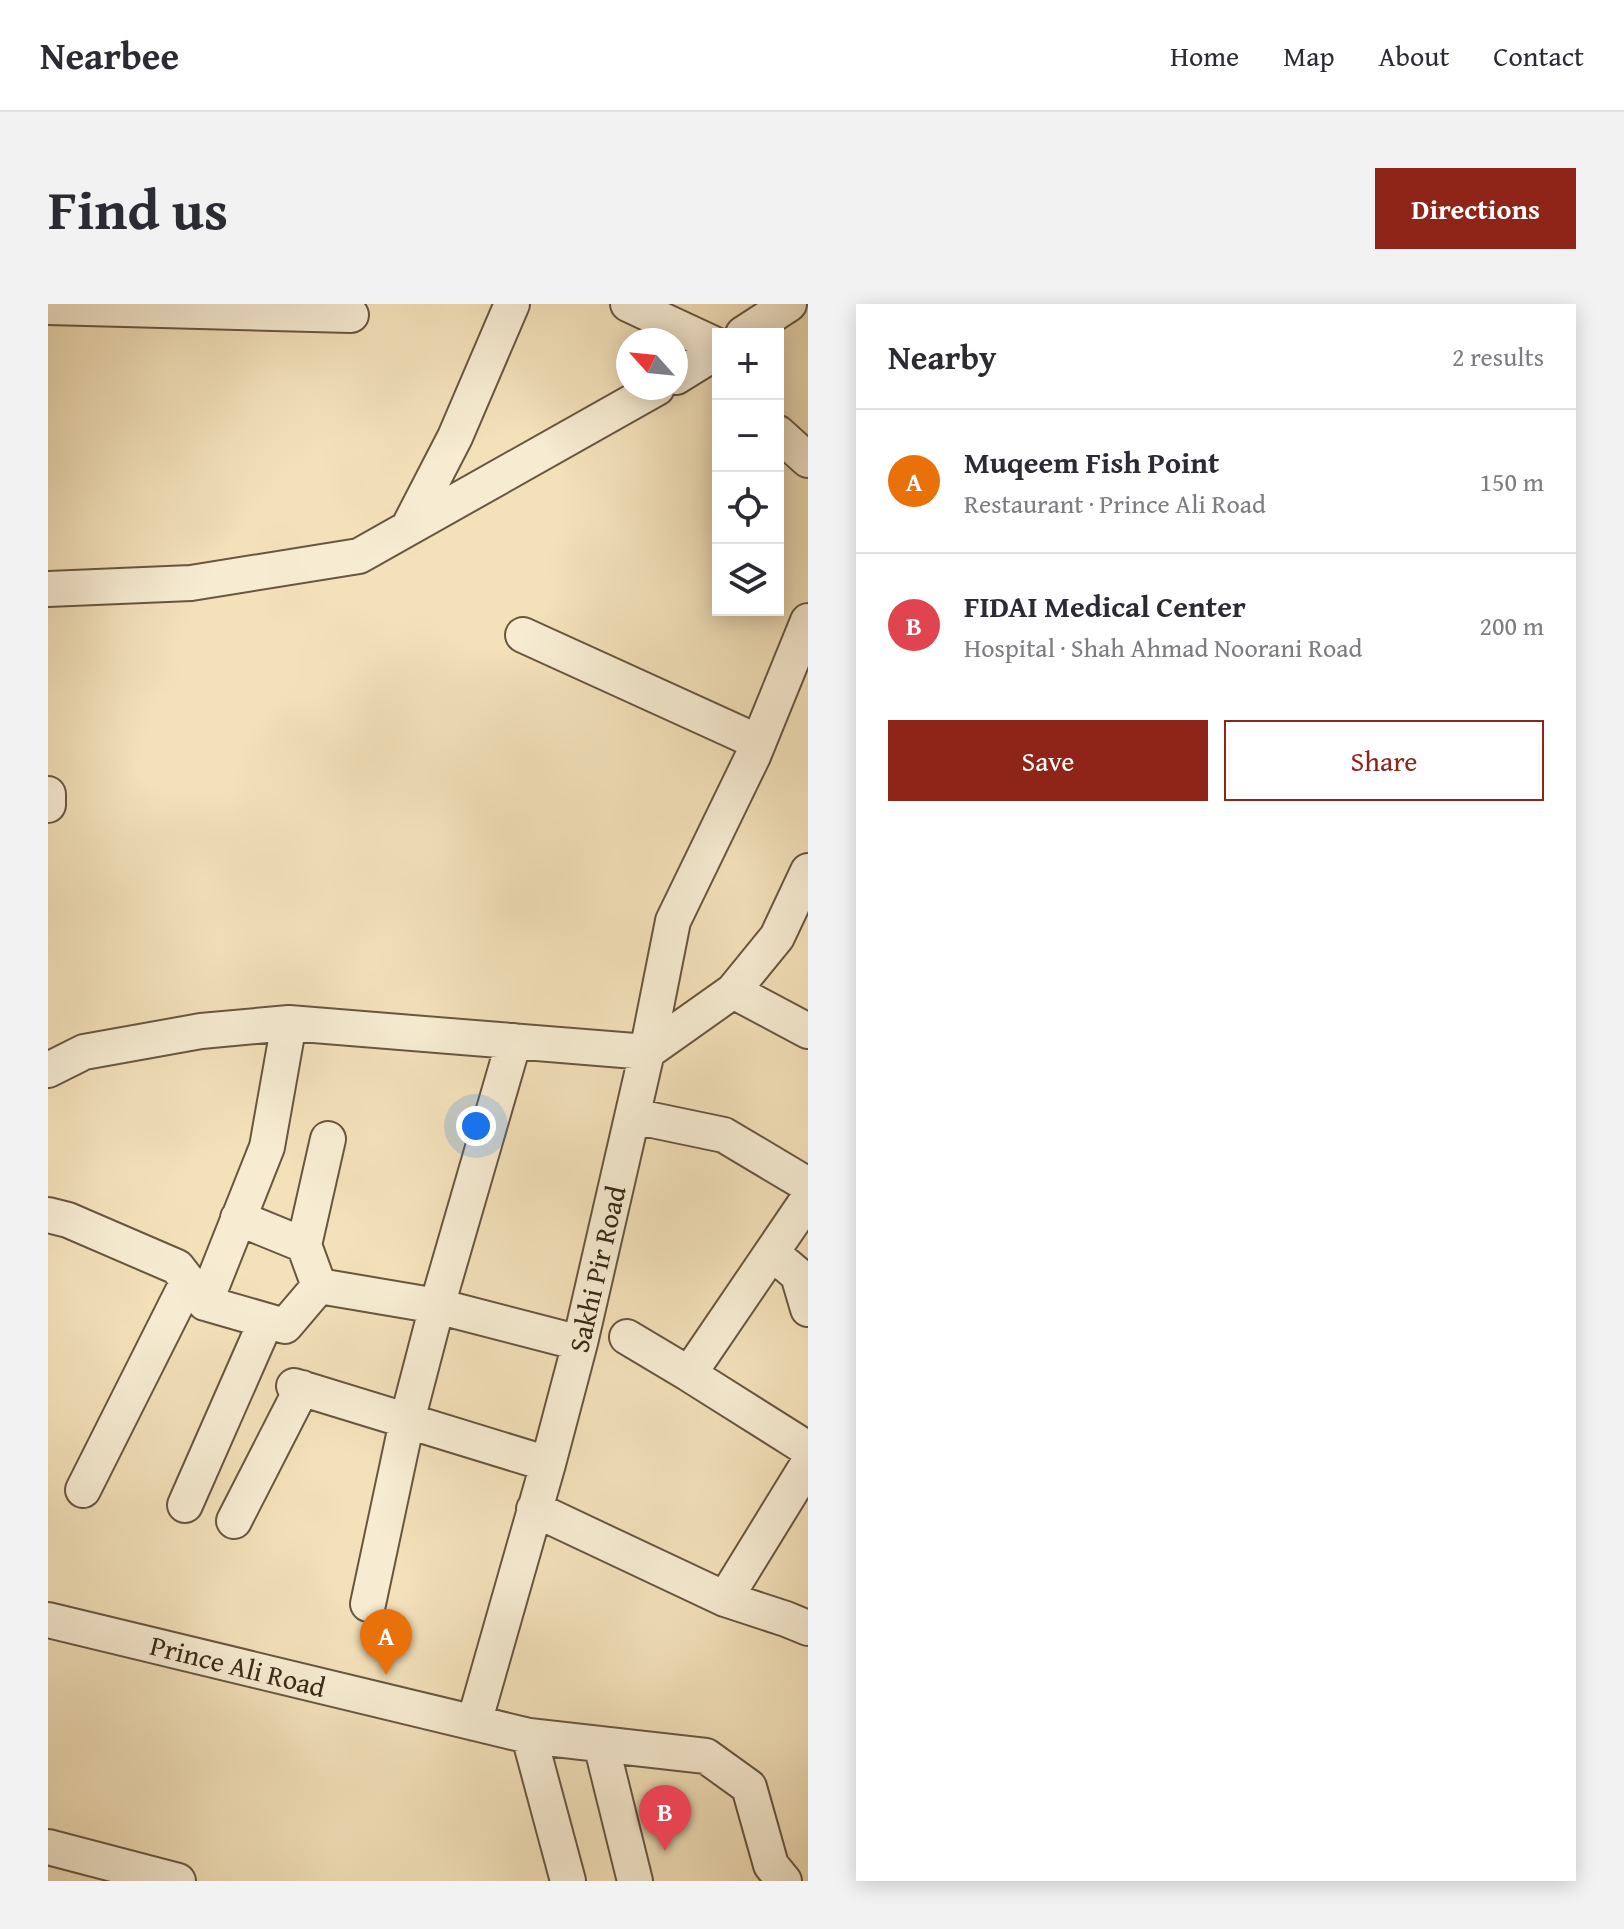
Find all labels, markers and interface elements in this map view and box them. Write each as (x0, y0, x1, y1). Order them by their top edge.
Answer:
text: Nearbee (40, 27, 179, 83)
text: Home (1170, 35, 1239, 76)
text: Map (1283, 35, 1335, 76)
text: About (1379, 35, 1449, 76)
text: Contact (1493, 35, 1584, 76)
text: Find us (48, 167, 228, 250)
button: Directions (1375, 168, 1576, 249)
north arrow (616, 328, 688, 400)
map controls (712, 328, 784, 616)
button: + (712, 328, 784, 400)
text: Nearby (888, 332, 997, 381)
text: 2 results (1452, 337, 1544, 376)
button: − (712, 400, 784, 472)
text: Muqeem Fish Point (964, 440, 1219, 484)
text: A (906, 462, 922, 501)
text: 150 m (1479, 462, 1544, 501)
button: locate (712, 472, 784, 544)
text: Restaurant · Prince Ali Road (964, 484, 1266, 523)
button: layers (712, 544, 784, 616)
text: FIDAI Medical Center (964, 584, 1246, 628)
text: B (906, 606, 922, 645)
text: 200 m (1479, 606, 1544, 645)
text: Hospital · Shah Ahmad Noorani Road (964, 628, 1362, 667)
button: Save (888, 720, 1208, 801)
button: Share (1224, 720, 1544, 801)
your location (456, 1106, 496, 1146)
street label: Sakhi Pir Road (557, 1181, 636, 1356)
pin: A (360, 1609, 412, 1675)
street label: Prince Ali Road (146, 1624, 330, 1707)
pin: B (639, 1785, 691, 1851)

